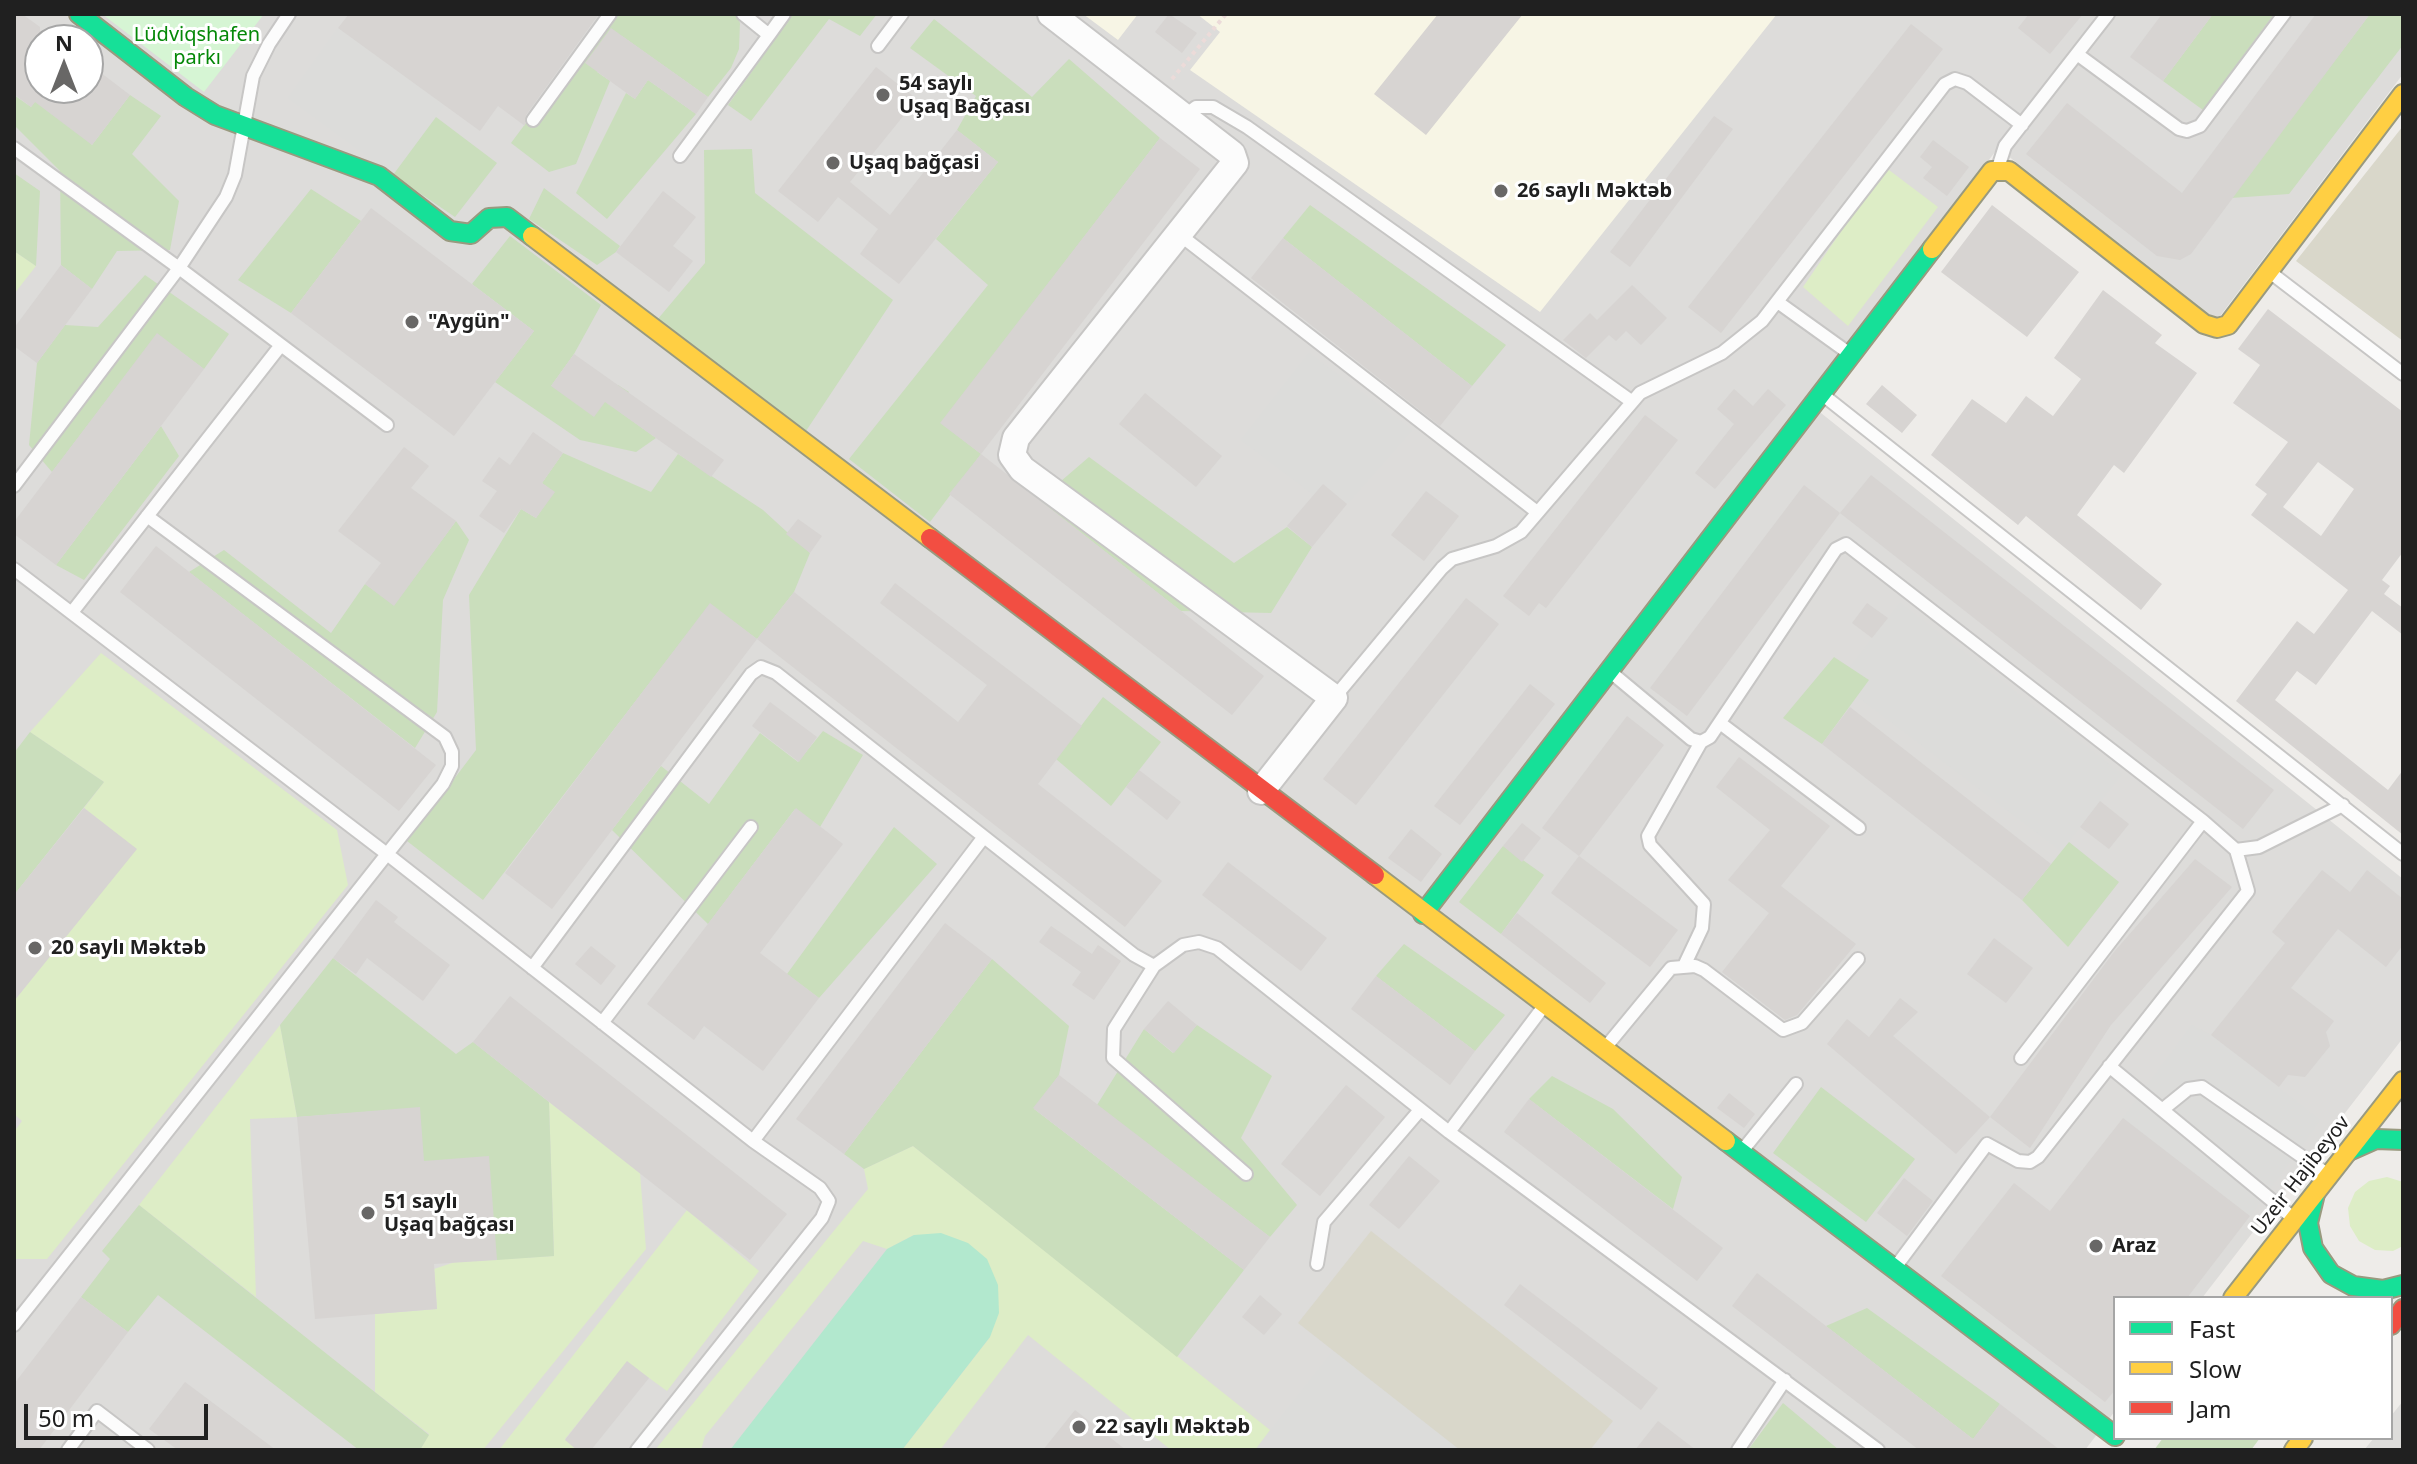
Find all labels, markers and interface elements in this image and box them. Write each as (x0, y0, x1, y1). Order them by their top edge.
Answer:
park label: Lüdviqshafen parkı (134, 23, 260, 70)
north arrow (24, 24, 104, 104)
text: N (55, 27, 73, 57)
place label: 54 saylı Uşaq Bağçası (899, 72, 1030, 119)
marker: 54 saylı Uşaq Bağçası (874, 86, 892, 104)
place label: Uşaq bağçasi (849, 151, 980, 175)
marker: Uşaq bağçasi (824, 154, 842, 172)
place label: 26 saylı Məktəb (1517, 179, 1672, 203)
marker: 26 saylı Məktəb (1492, 182, 1510, 200)
place label: "Aygün" (428, 310, 509, 334)
marker: "Aygün" (403, 313, 421, 331)
place label: 20 saylı Məktəb (51, 936, 206, 960)
marker: 20 saylı Məktəb (26, 939, 44, 957)
street label: Uzeir Hajibeyov (2247, 1111, 2355, 1241)
place label: 51 saylı Uşaq bağçası (384, 1190, 515, 1237)
marker: 51 saylı Uşaq bağçası (359, 1204, 377, 1222)
place label: Araz (2112, 1234, 2156, 1258)
marker: Araz (2087, 1237, 2105, 1255)
legend (2113, 1296, 2393, 1440)
text: Fast (2189, 1312, 2235, 1345)
text: Slow (2189, 1352, 2241, 1385)
scale bar (28, 1388, 212, 1438)
text: Jam (2189, 1392, 2231, 1425)
text: 50 m (38, 1401, 94, 1434)
place label: 22 saylı Məktəb (1095, 1415, 1250, 1439)
marker: 22 saylı Məktəb (1070, 1418, 1088, 1436)

